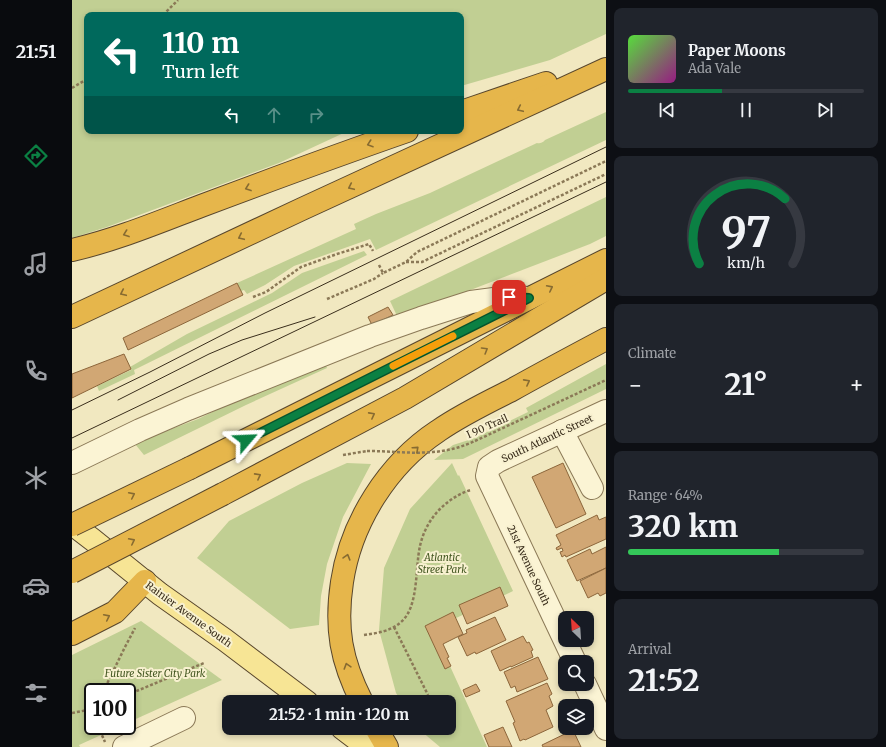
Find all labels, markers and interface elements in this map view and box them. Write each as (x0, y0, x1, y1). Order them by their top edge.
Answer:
text: 110 m (162, 25, 239, 61)
icon: left (96, 28, 148, 80)
text: 21:51 (16, 40, 56, 63)
text: Paper Moons (688, 41, 786, 60)
text: Turn left (162, 60, 239, 83)
text: Ada Vale (688, 60, 741, 77)
icon: previous (656, 99, 678, 121)
icon: pause (735, 99, 757, 121)
icon: next (814, 99, 836, 121)
icon: left (221, 104, 243, 126)
icon: ahead (263, 104, 285, 126)
icon: right (305, 104, 327, 126)
one-way arrow (516, 104, 524, 112)
one-way arrow (367, 139, 374, 147)
icon: directions (22, 142, 50, 170)
one-way arrow (347, 182, 355, 190)
one-way arrow (245, 184, 252, 192)
text: 97 (721, 205, 771, 257)
one-way arrow (123, 229, 130, 237)
one-way arrow (238, 233, 245, 241)
icon: music (22, 250, 50, 278)
text: km/h (727, 253, 765, 271)
pin (492, 280, 526, 314)
one-way arrow (546, 285, 553, 292)
icon: arrive (498, 286, 520, 308)
one-way arrow (120, 288, 128, 296)
text: Climate (628, 345, 676, 362)
one-way arrow (481, 348, 488, 355)
icon: phone (22, 357, 50, 385)
text: 21° (724, 365, 768, 403)
text: − (628, 371, 643, 399)
text: + (849, 371, 864, 399)
one-way arrow (522, 379, 530, 386)
street label: South Atlantic Street (499, 411, 595, 465)
one-way arrow (368, 412, 376, 419)
street label: I 90 Trail (464, 412, 510, 441)
position arrow (225, 419, 267, 461)
one-way arrow (411, 446, 419, 454)
icon: climate (22, 464, 50, 492)
one-way arrow (253, 473, 261, 480)
text: Range · 64% (628, 487, 703, 504)
one-way arrow (128, 493, 136, 500)
text: 320 km (628, 507, 738, 545)
street label: 21st Avenue South (504, 523, 553, 608)
one-way arrow (127, 538, 135, 546)
park label: Atlantic Street Park (417, 551, 467, 576)
one-way arrow (342, 554, 351, 561)
icon: car (22, 572, 50, 600)
street label: Rainier Avenue South (143, 579, 235, 650)
north arrow (558, 611, 594, 647)
map controls (558, 611, 594, 735)
one-way arrow (103, 614, 110, 622)
text: Arrival (628, 641, 671, 658)
button: search (558, 655, 594, 691)
text: 21:52 (628, 661, 700, 699)
one-way arrow (343, 663, 352, 670)
park label: Future Sister City Park (104, 667, 206, 680)
icon: filters (22, 679, 50, 707)
speed limit sign: 100 (84, 683, 136, 735)
button: layers (558, 699, 594, 735)
text: 21:52 · 1 min · 120 m (269, 705, 409, 724)

